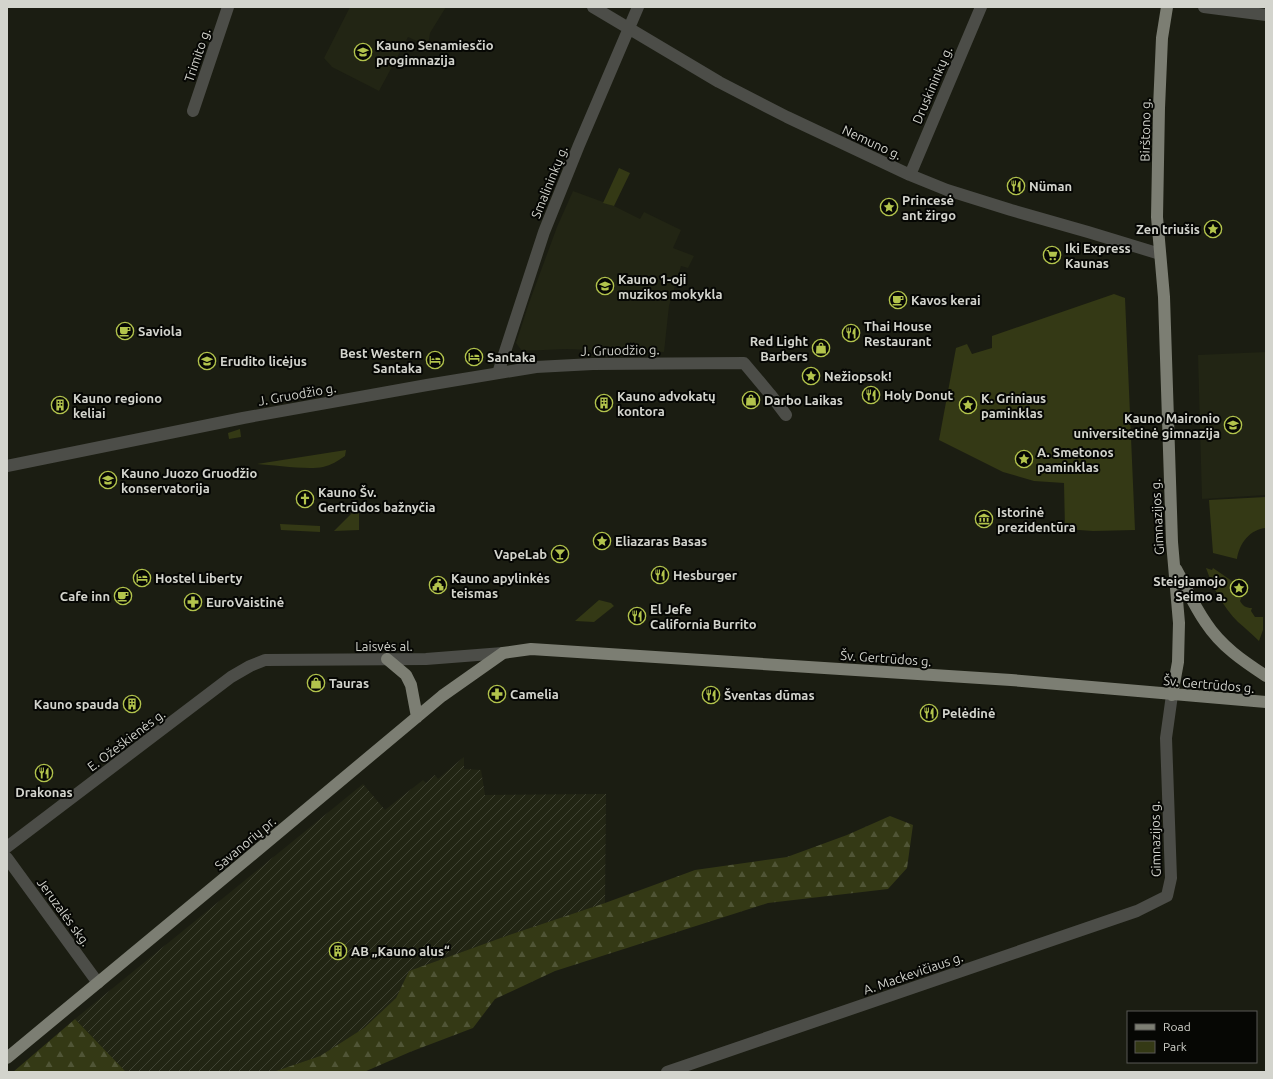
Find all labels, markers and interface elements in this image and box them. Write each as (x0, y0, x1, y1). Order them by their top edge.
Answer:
street label: Trimito g. (181, 26, 213, 84)
place label: Kauno Senamiesčio progimnazija (376, 38, 494, 67)
school or university icon: Kauno Senamiesčio progimnazija (353, 42, 373, 62)
street label: Druskininkų g. (909, 44, 955, 126)
street label: Birštono g. (1137, 98, 1153, 162)
street label: Nemuno g. (840, 122, 904, 162)
street label: Smalininkų g. (528, 144, 570, 220)
restaurant icon: Nüman (1006, 176, 1026, 196)
place label: Nüman (1029, 179, 1072, 193)
place label: Princesė ant žirgo (902, 193, 956, 222)
place icon: Princesė ant žirgo (879, 197, 899, 217)
place icon: Zen triušis (1203, 219, 1223, 239)
place label: Zen triušis (1136, 222, 1200, 236)
place label: Iki Express Kaunas (1065, 241, 1131, 270)
supermarket icon: Iki Express Kaunas (1042, 245, 1062, 265)
place label: Kauno 1-oji muzikos mokykla (618, 272, 723, 301)
school or university icon: Kauno 1-oji muzikos mokykla (595, 276, 615, 296)
cafe icon: Kavos kerai (888, 290, 908, 310)
place label: Kavos kerai (911, 293, 981, 307)
place label: Thai House Restaurant (864, 319, 932, 348)
cafe icon: Saviola (115, 321, 135, 341)
restaurant icon: Thai House Restaurant (841, 323, 861, 343)
place label: Saviola (138, 324, 182, 338)
place label: Red Light Barbers (750, 334, 808, 363)
shop icon: Red Light Barbers (811, 338, 831, 358)
street label: J. Gruodžio g. (580, 342, 660, 358)
place label: Best Western Santaka (340, 346, 422, 375)
hotel icon: Santaka (464, 347, 484, 367)
hotel icon: Best Western Santaka (425, 350, 445, 370)
place label: Santaka (487, 350, 536, 364)
school or university icon: Erudito licėjus (197, 351, 217, 371)
place label: Erudito licėjus (220, 354, 307, 368)
place icon: Nežiopsok! (801, 366, 821, 386)
place label: Nežiopsok! (824, 369, 892, 383)
street label: J. Gruodžio g. (257, 380, 337, 408)
restaurant icon: Holy Donut (861, 385, 881, 405)
place label: Holy Donut (884, 388, 954, 402)
place label: Kauno advokatų kontora (617, 389, 716, 418)
shop icon: Darbo Laikas (741, 390, 761, 410)
place label: Kauno regiono keliai (73, 391, 162, 420)
place label: K. Griniaus paminklas (981, 391, 1046, 420)
building icon: Kauno advokatų kontora (594, 393, 614, 413)
place label: Darbo Laikas (764, 393, 843, 407)
building icon: Kauno regiono keliai (50, 395, 70, 415)
place icon: K. Griniaus paminklas (958, 395, 978, 415)
place label: Kauno Maironio universitetinė gimnazija (1074, 411, 1220, 440)
school or university icon: Kauno Maironio universitetinė gimnazija (1223, 415, 1243, 435)
place label: A. Smetonos paminklas (1037, 445, 1114, 474)
place icon: A. Smetonos paminklas (1014, 449, 1034, 469)
place label: Kauno Juozo Gruodžio konservatorija (121, 466, 257, 495)
school or university icon: Kauno Juozo Gruodžio konservatorija (98, 470, 118, 490)
street label: Gimnazijos g. (1148, 479, 1166, 555)
place label: Kauno Šv. Gertrūdos bažnyčia (318, 484, 436, 514)
church icon: Kauno Šv. Gertrūdos bažnyčia (295, 489, 315, 509)
place label: Istorinė prezidentūra (997, 505, 1076, 534)
museum icon: Istorinė prezidentūra (974, 509, 994, 529)
place icon: Eliazaras Basas (592, 531, 612, 551)
place label: Eliazaras Basas (615, 534, 707, 548)
bar icon: VapeLab (550, 544, 570, 564)
place label: VapeLab (494, 547, 547, 561)
restaurant icon: Hesburger (650, 565, 670, 585)
hotel icon: Hostel Liberty (132, 568, 152, 588)
place label: Hesburger (673, 568, 738, 582)
place label: Hostel Liberty (155, 571, 242, 585)
place label: Kauno apylinkės teismas (451, 571, 550, 600)
place label: Steigiamojo Seimo a. (1153, 574, 1226, 603)
public building icon: Kauno apylinkės teismas (428, 575, 448, 595)
place icon: Steigiamojo Seimo a. (1229, 578, 1249, 598)
cafe icon: Cafe inn (113, 586, 133, 606)
place label: Cafe inn (60, 589, 110, 603)
pharmacy icon: EuroVaistinė (183, 592, 203, 612)
place label: EuroVaistinė (206, 595, 284, 609)
place label: El Jefe California Burrito (650, 602, 757, 631)
restaurant icon: El Jefe California Burrito (627, 606, 647, 626)
street label: Laisvės al. (355, 639, 413, 653)
street label: Šv. Gertrūdos g. (840, 648, 932, 668)
shop icon: Tauras (306, 673, 326, 693)
street label: Šv. Gertrūdos g. (1163, 673, 1255, 695)
place label: Tauras (329, 676, 369, 690)
pharmacy icon: Camelia (487, 684, 507, 704)
restaurant icon: Šventas dūmas (701, 685, 721, 705)
place label: Camelia (510, 687, 559, 701)
place label: Šventas dūmas (724, 687, 815, 702)
building icon: Kauno spauda (122, 694, 142, 714)
place label: Kauno spauda (34, 697, 119, 711)
restaurant icon: Pelėdinė (919, 703, 939, 723)
street label: E. Ožeškienės g. (85, 706, 167, 774)
place label: Pelėdinė (942, 706, 995, 720)
restaurant icon: Drakonas (34, 763, 54, 783)
place label: Drakonas (15, 785, 73, 799)
street label: Gimnazijos g. (1147, 801, 1163, 877)
street label: Savanorių pr. (212, 813, 278, 873)
street label: Jeruzalės skg. (35, 875, 93, 949)
building icon: AB „Kauno alus“ (328, 941, 348, 961)
place label: AB „Kauno alus“ (351, 944, 450, 958)
street label: A. Mackevičiaus g. (861, 949, 965, 997)
legend (1127, 1011, 1257, 1063)
text: Road (1163, 1020, 1191, 1033)
text: Park (1163, 1040, 1187, 1053)

